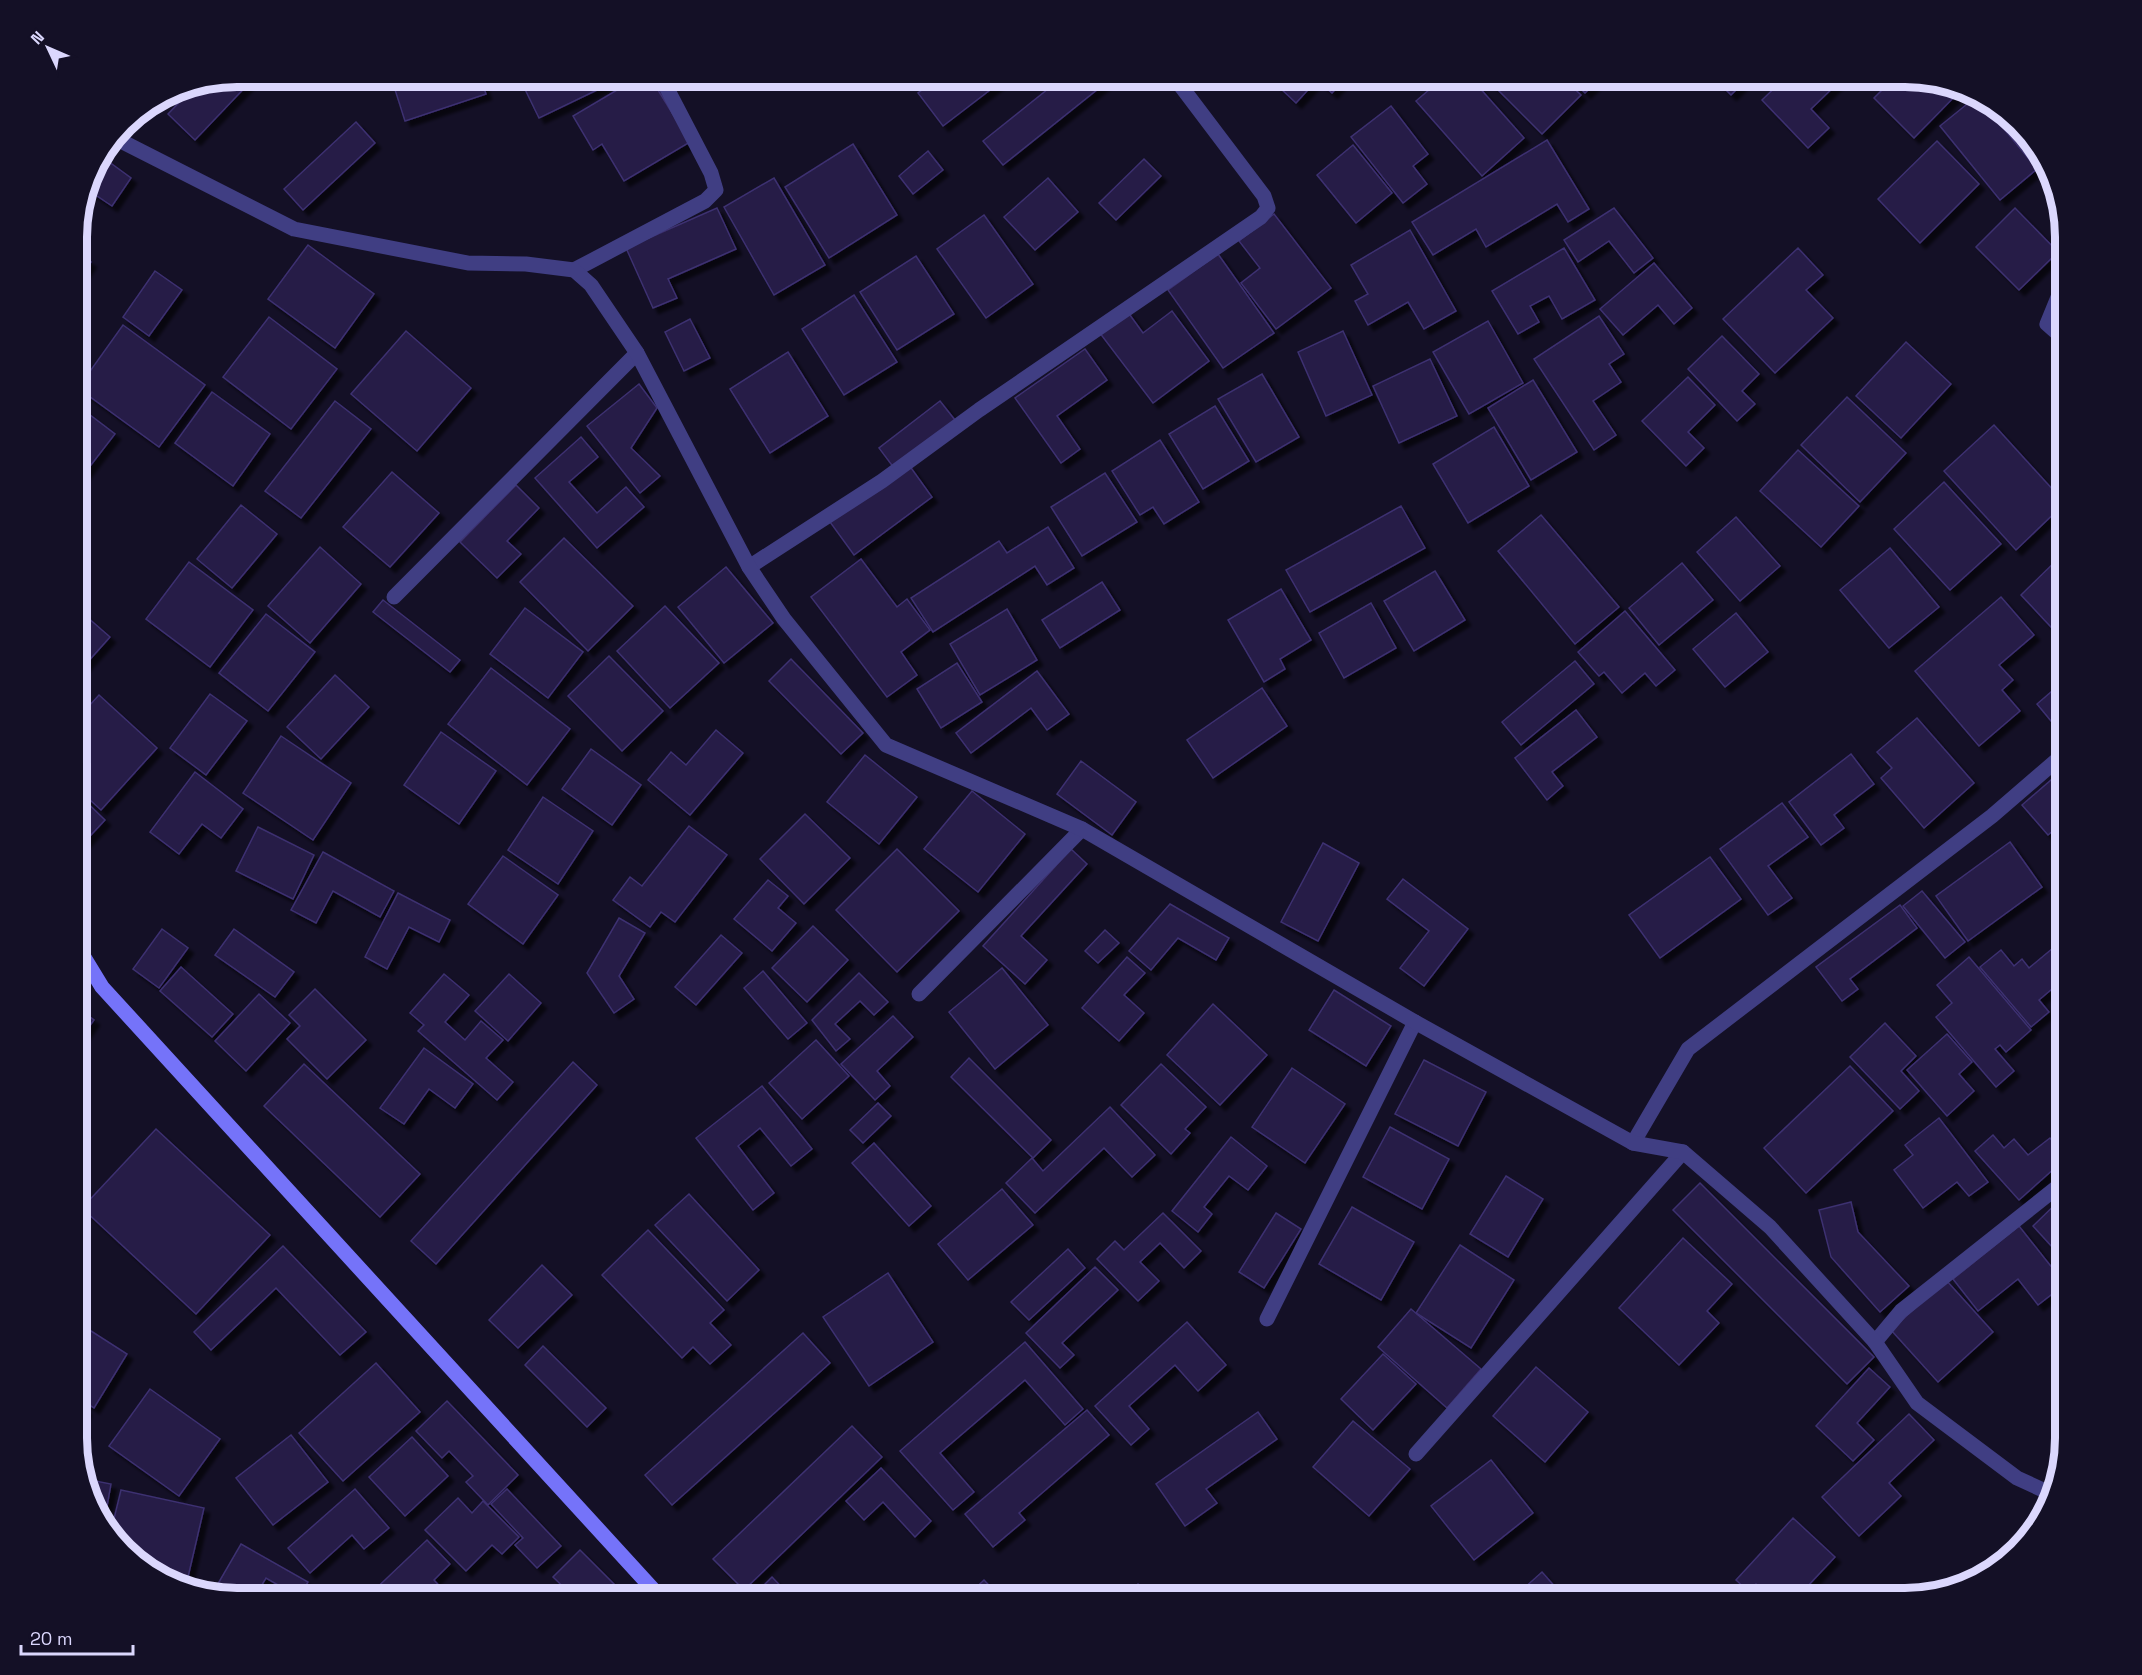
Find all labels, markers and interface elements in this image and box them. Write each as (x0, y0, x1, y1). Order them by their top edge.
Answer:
north arrow (18, 18, 78, 78)
text: N (26, 27, 49, 49)
scale bar (21, 1618, 134, 1656)
text: 20 m (30, 1627, 73, 1650)

